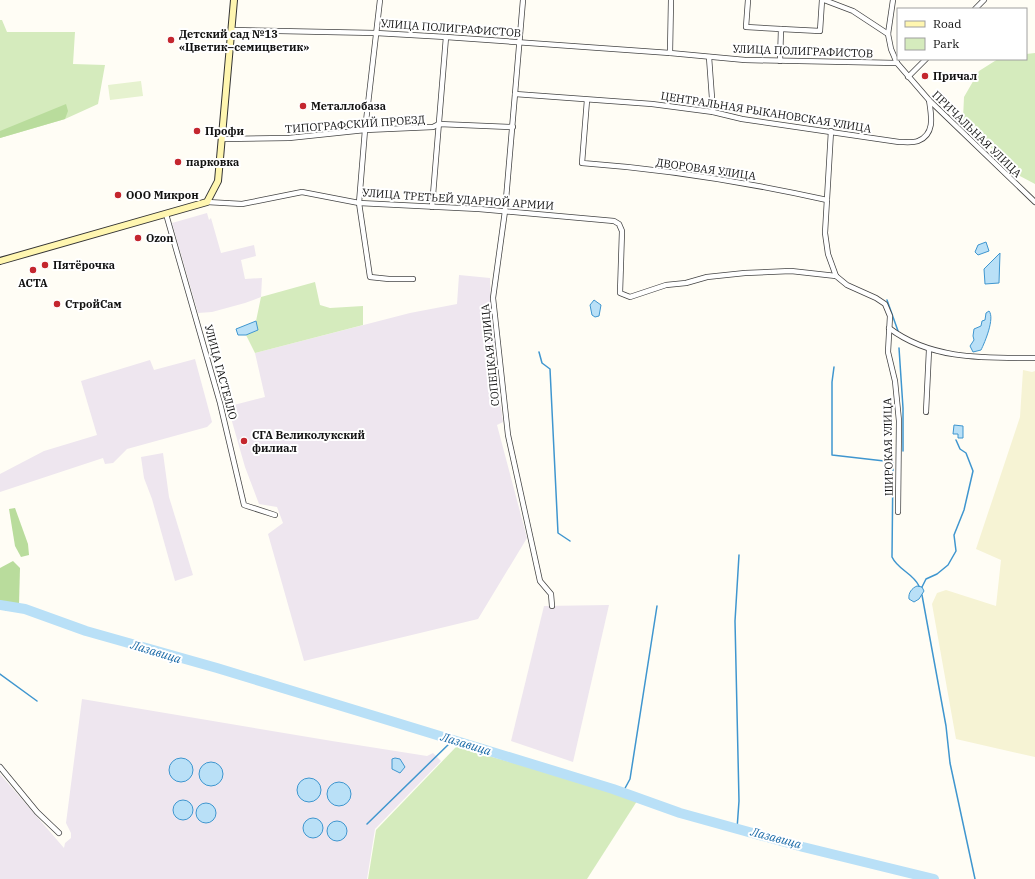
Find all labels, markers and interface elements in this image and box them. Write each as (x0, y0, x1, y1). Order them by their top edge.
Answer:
legend (897, 8, 1027, 60)
street label: УЛИЦА ПОЛИГРАФИСТОВ (380, 16, 522, 40)
text: Road (933, 16, 962, 31)
place label: Детский сад №13 «Цветик–семицветик» (179, 27, 309, 54)
marker: Детский сад №13 «Цветик–семицветик» (166, 35, 176, 45)
text: Park (933, 36, 959, 51)
street label: УЛИЦА ПОЛИГРАФИСТОВ (732, 42, 874, 60)
place label: Причал (933, 69, 977, 83)
marker: Причал (920, 71, 930, 81)
street label: ЦЕНТРАЛЬНАЯ РЫКАНОВСКАЯ УЛИЦА (660, 88, 873, 136)
street label: ПРИЧАЛЬНАЯ УЛИЦА (929, 88, 1025, 181)
place label: Металлобаза (311, 99, 386, 113)
marker: Металлобаза (298, 101, 308, 111)
street label: ТИПОГРАФСКИЙ ПРОЕЗД (285, 112, 426, 136)
place label: Профи (205, 124, 244, 138)
marker: Профи (192, 126, 202, 136)
place label: парковка (186, 155, 239, 169)
street label: ДВОРОВАЯ УЛИЦА (655, 155, 757, 183)
marker: парковка (173, 157, 183, 167)
street label: УЛИЦА ТРЕТЬЕЙ УДАРНОЙ АРМИИ (362, 185, 555, 213)
place label: ООО Микрон (126, 188, 199, 202)
marker: ООО Микрон (113, 190, 123, 200)
place label: Ozon (146, 231, 174, 245)
marker: Ozon (133, 233, 143, 243)
place label: Пятёрочка (53, 258, 115, 272)
marker: Пятёрочка (40, 260, 50, 270)
marker: АСТА (28, 265, 38, 275)
place label: АСТА (18, 276, 48, 290)
place label: СтройСам (65, 297, 122, 311)
marker: СтройСам (52, 299, 62, 309)
street label: СОПЕЦКАЯ УЛИЦА (478, 303, 502, 407)
street label: УЛИЦА ГАСТЕЛЛО (202, 323, 240, 421)
street label: ШИРОКАЯ УЛИЦА (880, 397, 896, 496)
place label: СГА Великолукский филиал (252, 428, 365, 455)
marker: СГА Великолукский филиал (239, 436, 249, 446)
water label: Лазавица (128, 636, 184, 666)
water label: Лазавица (438, 728, 494, 758)
water label: Лазавица (748, 823, 804, 852)

